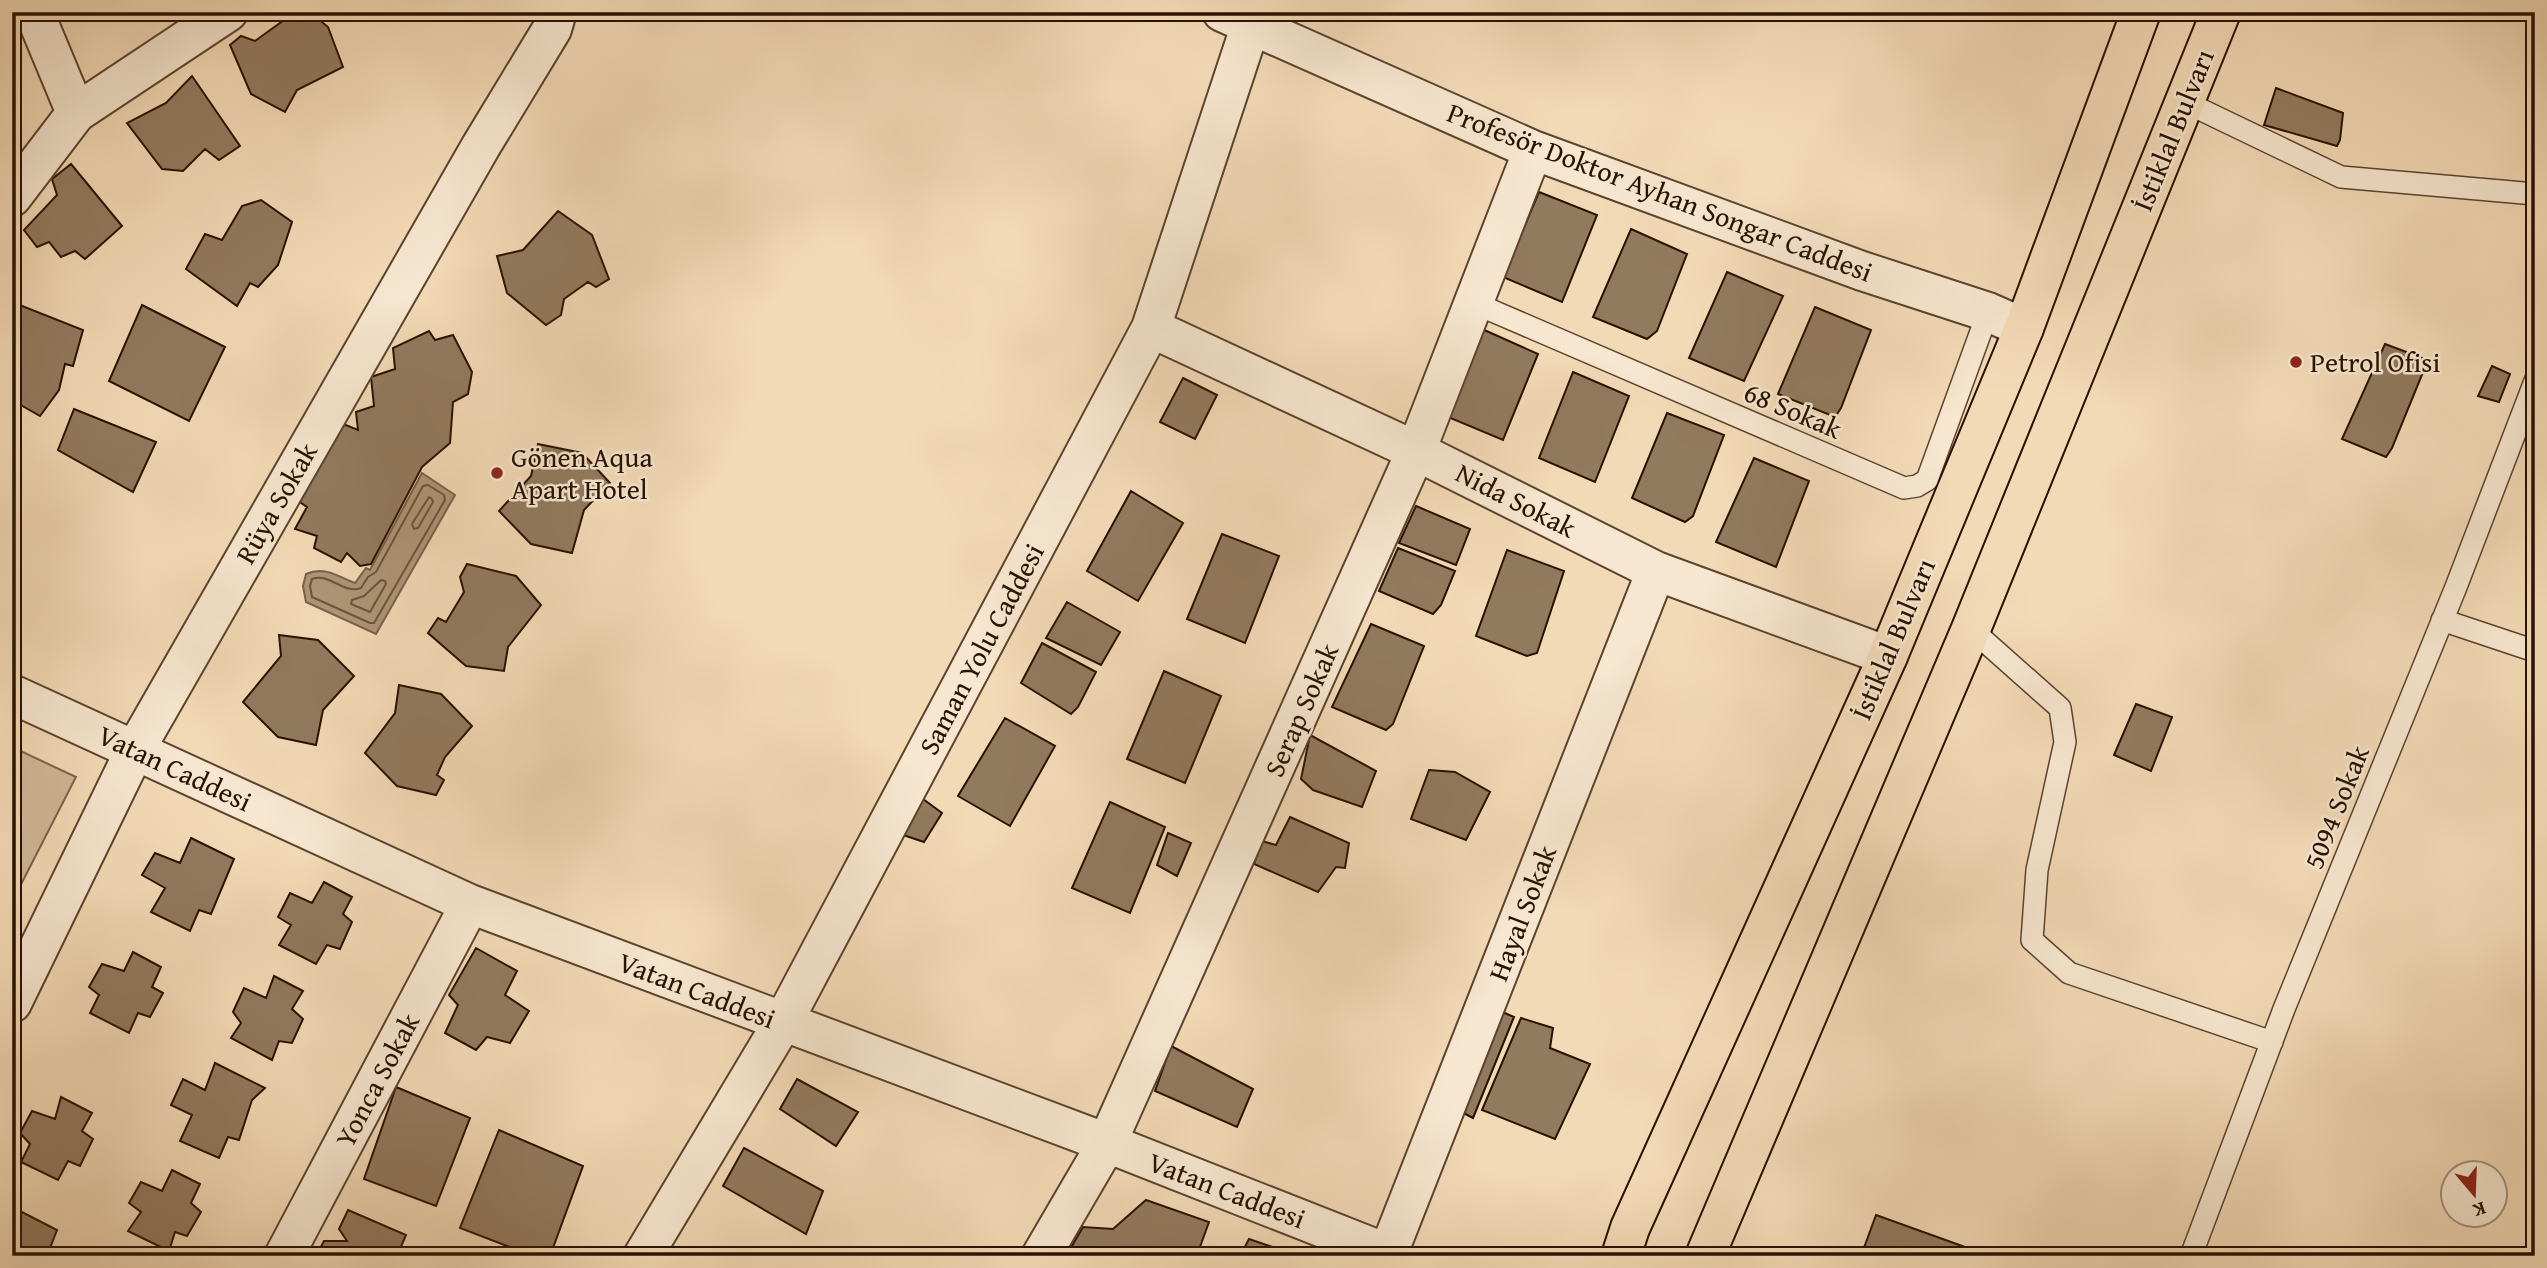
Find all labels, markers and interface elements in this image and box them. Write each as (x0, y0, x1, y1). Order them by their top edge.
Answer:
street label: İstiklal Bulvarı (2121, 42, 2224, 217)
street label: Profesör Doktor Ayhan Songar Caddesi (1442, 91, 1879, 292)
place label: Petrol Ofisi (2310, 341, 2440, 382)
marker: Petrol Ofisi (2288, 354, 2304, 370)
street label: 68 Sokak (1738, 371, 1849, 449)
street label: Rüya Sokak (224, 434, 327, 571)
place label: Gönen Aqua Apart Hotel (511, 436, 653, 509)
street label: Nida Sokak (1449, 452, 1584, 548)
marker: Gönen Aqua Apart Hotel (489, 465, 505, 481)
street label: Saman Yolu Caddesi (908, 536, 1054, 762)
street label: İstiklal Bulvarı (1840, 552, 1945, 726)
street label: Serap Sokak (1253, 636, 1349, 783)
street label: Vatan Caddesi (92, 714, 259, 821)
street label: 5094 Sokak (2292, 738, 2379, 875)
street label: Hayal Sokak (1477, 838, 1566, 987)
street label: Vatan Caddesi (613, 941, 782, 1038)
street label: Yonca Sokak (324, 1005, 429, 1154)
street label: Vatan Caddesi (1143, 1141, 1312, 1238)
north arrow (2438, 1160, 2508, 1230)
text: K (2469, 1195, 2490, 1225)

